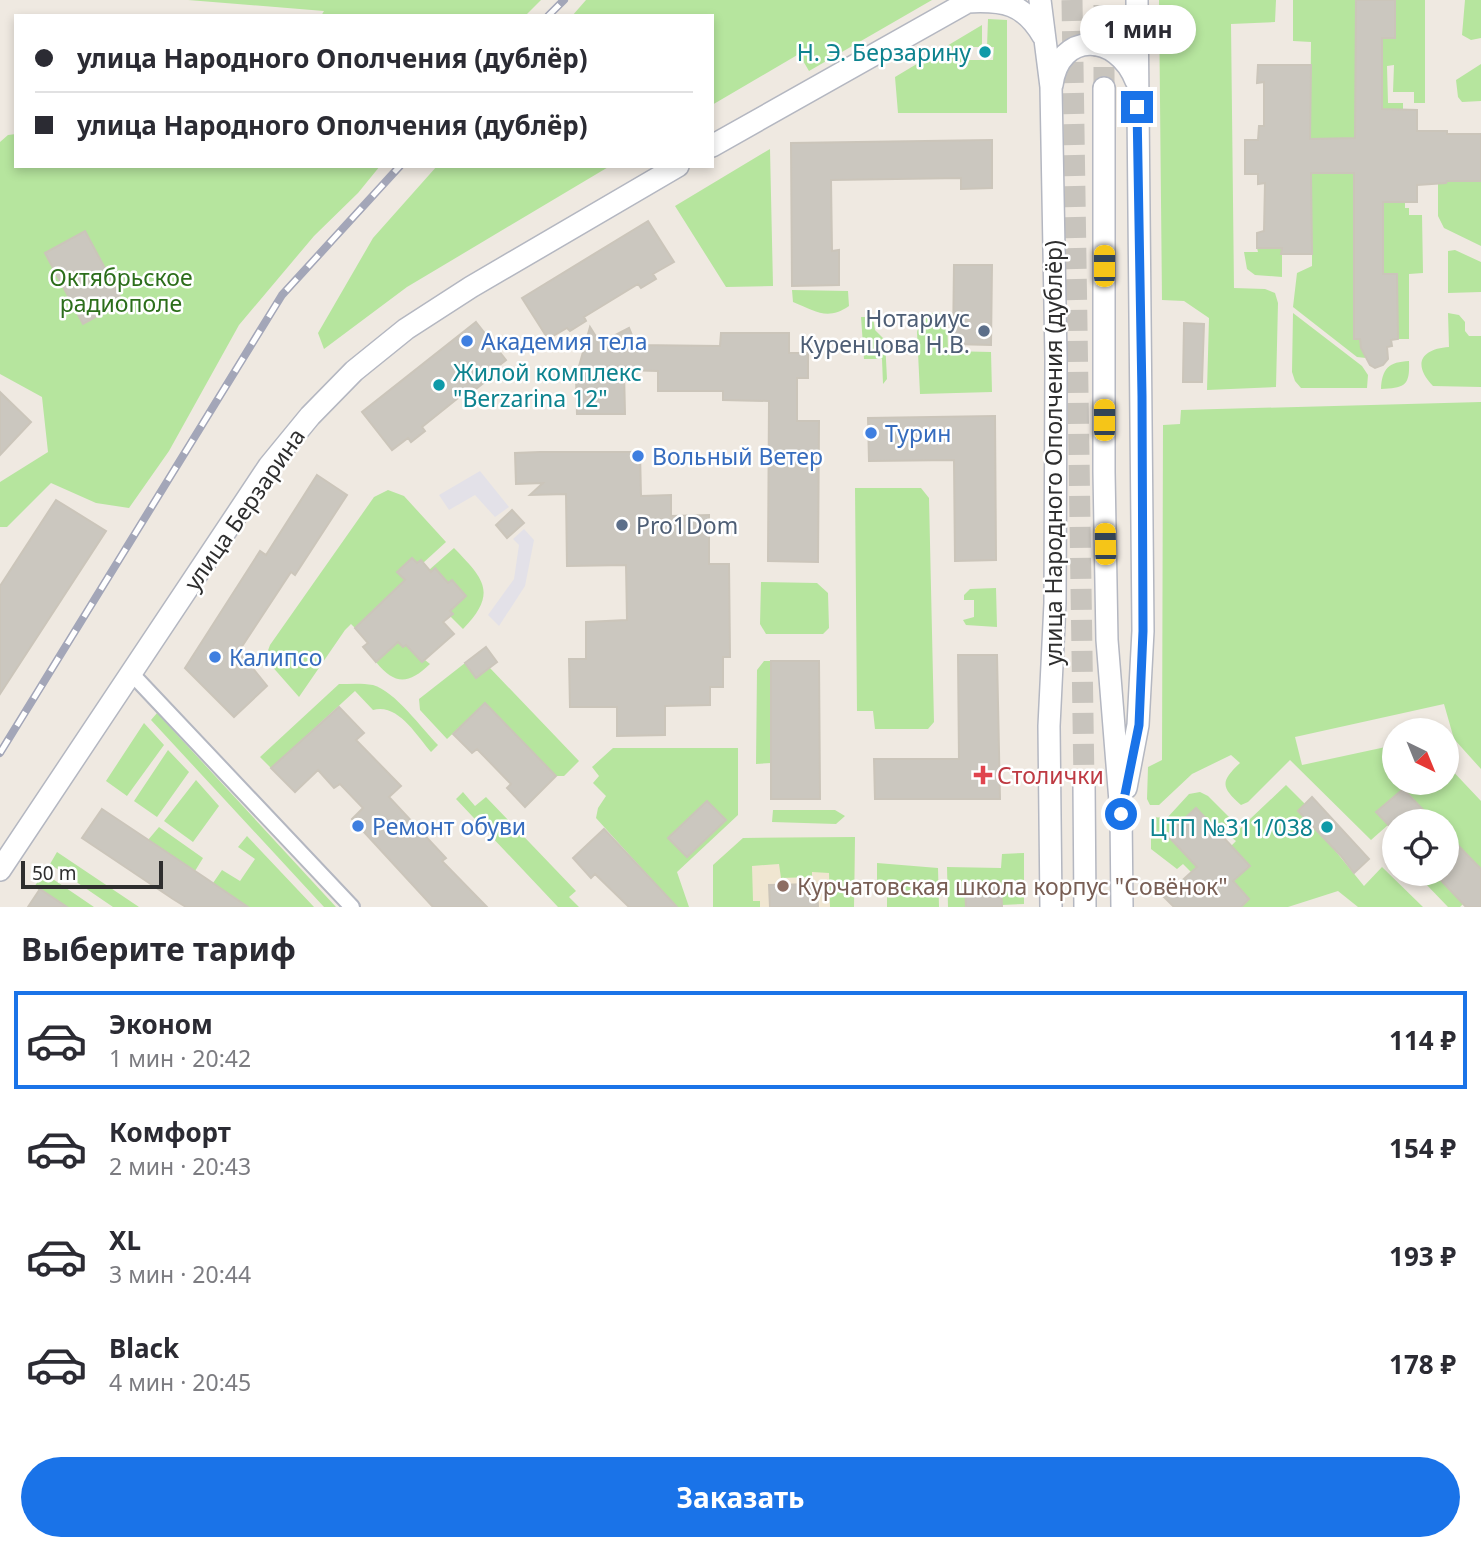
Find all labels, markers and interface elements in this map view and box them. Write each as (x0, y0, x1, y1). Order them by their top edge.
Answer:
callout: 1 мин (1079, 6, 1195, 55)
text: 1 мин (1104, 13, 1172, 45)
place label: Н. Э. Берзарину (797, 36, 971, 68)
text: улица Народного Ополчения (дублёр) (77, 40, 588, 76)
marker: Н. Э. Берзарину (977, 44, 993, 60)
route end (1121, 91, 1153, 123)
text: улица Народного Ополчения (дублёр) (77, 107, 588, 143)
street label: улица Народного Ополчения (дублёр) (1037, 240, 1069, 666)
car (1094, 245, 1115, 287)
park label: Октябрьское радиополе (49, 261, 193, 319)
place label: Нотариус Куренцова Н.В. (800, 302, 970, 360)
marker: Нотариус Куренцова Н.В. (976, 323, 992, 339)
place label: Академия тела (481, 325, 647, 357)
marker: Академия тела (459, 333, 475, 349)
place label: Жилой комплекс "Berzarina 12" (453, 356, 642, 414)
marker: Жилой комплекс "Berzarina 12" (431, 377, 447, 393)
car (1094, 399, 1115, 441)
place label: Турин (885, 417, 951, 449)
street label: улица Берзарина (176, 422, 312, 596)
marker: Турин (863, 425, 879, 441)
place label: Вольный Ветер (652, 440, 823, 472)
marker: Вольный Ветер (630, 448, 646, 464)
place label: Pro1Dom (636, 509, 738, 541)
marker: Pro1Dom (614, 517, 630, 533)
car (1095, 523, 1116, 565)
place label: Калипсо (229, 641, 322, 673)
marker: Калипсо (207, 649, 223, 665)
north arrow (1382, 718, 1460, 794)
map controls (1382, 718, 1459, 886)
place label: Столички (997, 759, 1104, 791)
marker: Столички (975, 767, 991, 783)
route start (1105, 798, 1137, 830)
button: locate (1382, 809, 1459, 886)
place label: Ремонт обуви (372, 810, 526, 842)
place label: ЦТП №311/038 (1149, 811, 1313, 843)
marker: Ремонт обуви (350, 818, 366, 834)
marker: ЦТП №311/038 (1319, 819, 1335, 835)
scale bar (21, 858, 163, 890)
text: 50 m (32, 860, 76, 886)
place label: Курчатовская школа корпус "Совёнок" (797, 870, 1228, 902)
marker: Курчатовская школа корпус "Совёнок" (775, 878, 791, 894)
text: Выберите тариф (21, 927, 296, 970)
text: Эконом (109, 1006, 213, 1042)
icon: car (25, 1009, 88, 1072)
text: 114 ₽ (1389, 1022, 1456, 1058)
text: 1 мин · 20:42 (109, 1042, 251, 1074)
text: Комфорт (109, 1114, 231, 1150)
icon: car (25, 1117, 88, 1180)
text: 154 ₽ (1389, 1130, 1456, 1166)
text: 2 мин · 20:43 (109, 1150, 251, 1182)
text: XL (109, 1222, 141, 1258)
icon: car (25, 1225, 88, 1288)
text: 193 ₽ (1389, 1238, 1456, 1274)
text: 3 мин · 20:44 (109, 1258, 251, 1290)
text: Black (109, 1330, 179, 1366)
icon: car (25, 1333, 88, 1396)
text: 178 ₽ (1389, 1346, 1456, 1382)
text: 4 мин · 20:45 (109, 1366, 251, 1398)
button: Заказать (21, 1457, 1460, 1537)

